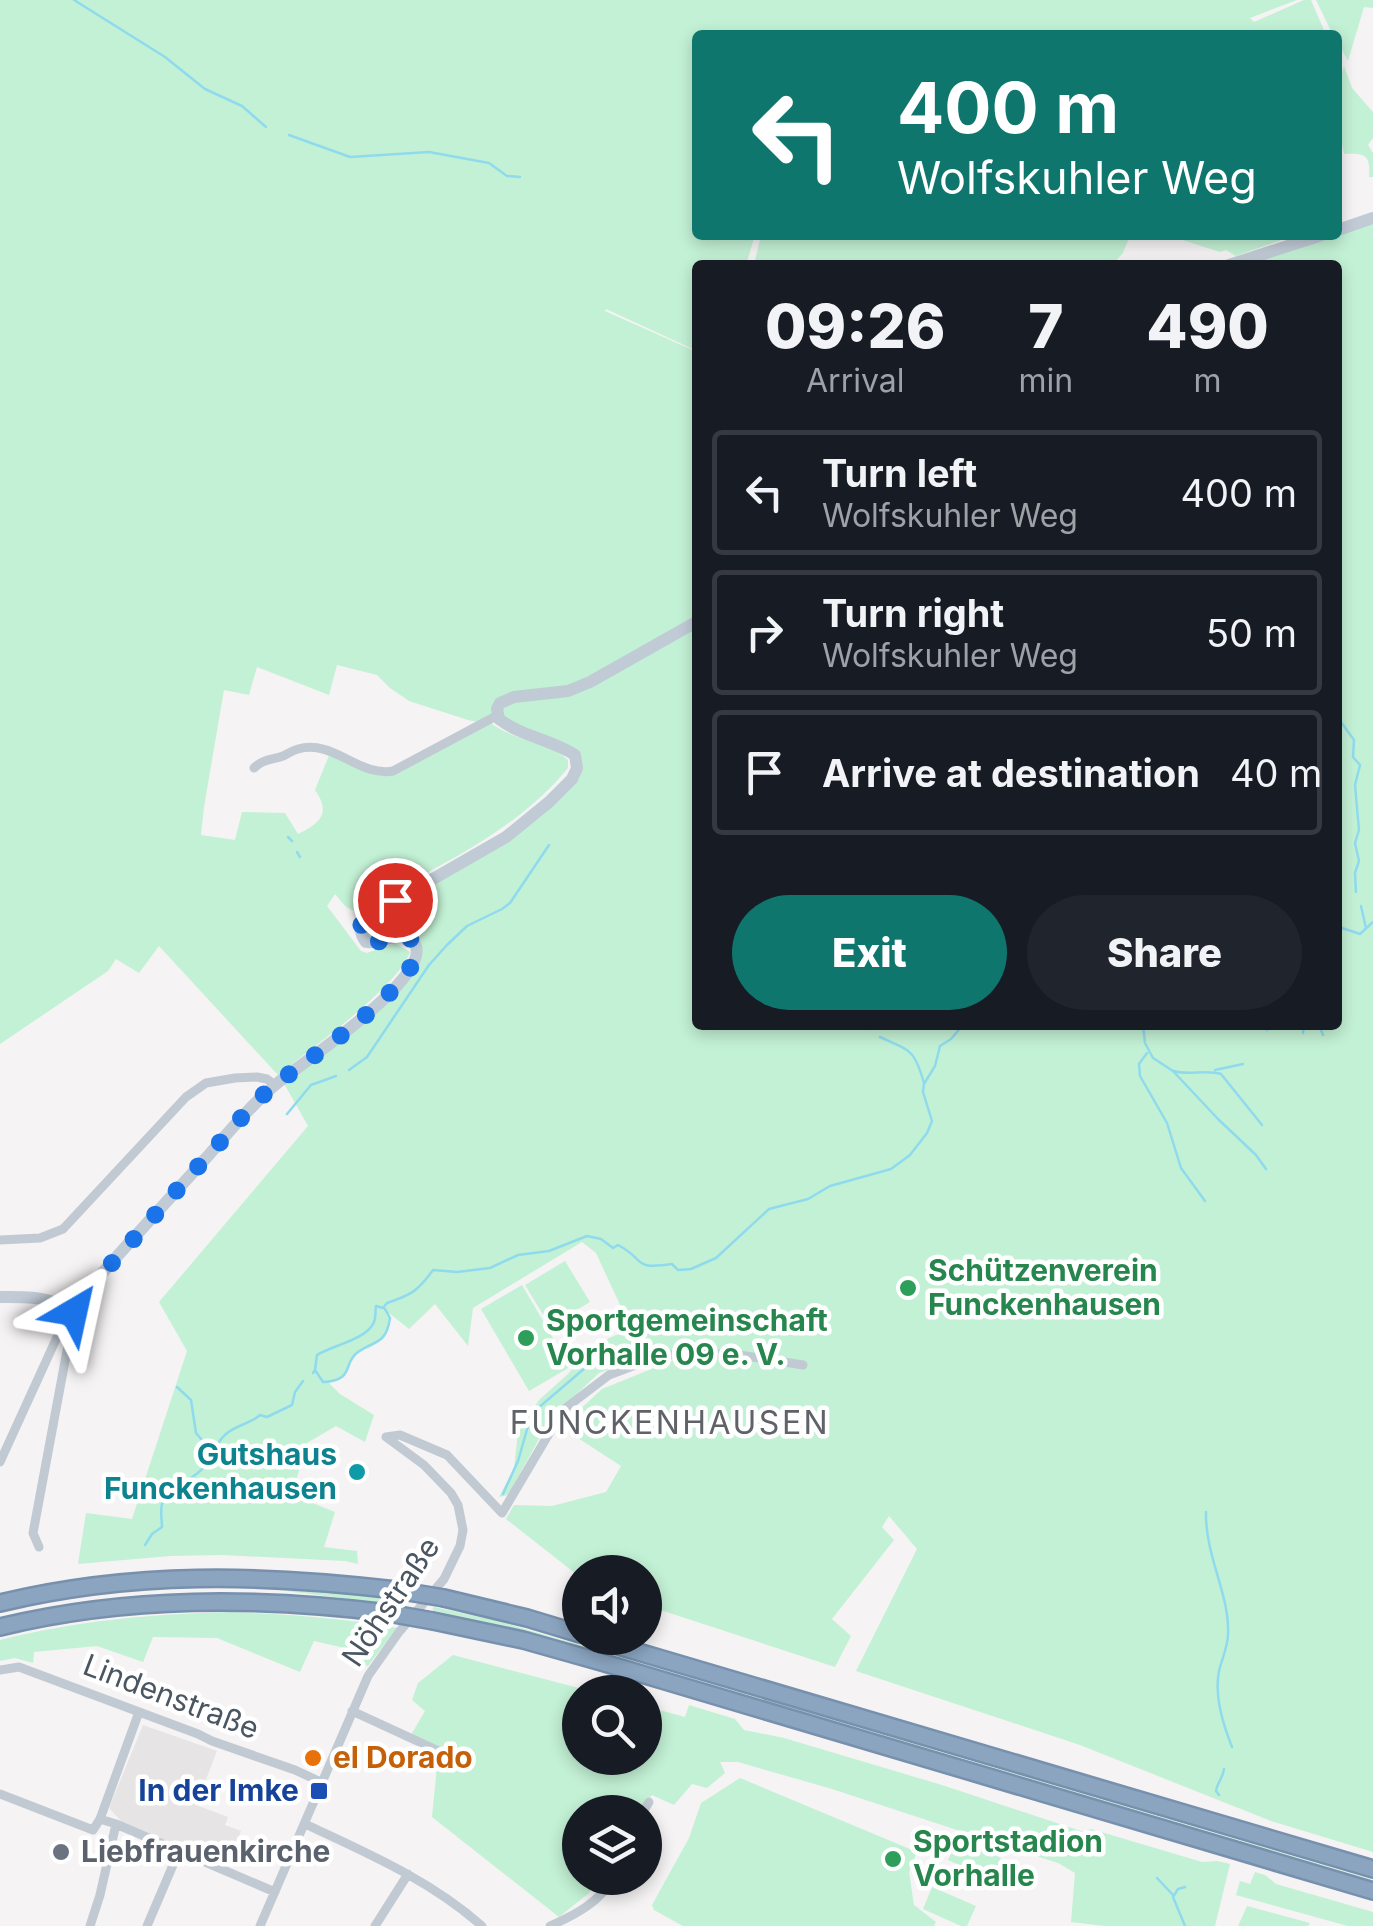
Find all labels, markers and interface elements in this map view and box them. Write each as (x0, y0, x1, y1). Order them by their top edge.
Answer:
text: 400 m (897, 65, 1119, 150)
icon: left (732, 70, 862, 200)
text: Wolfskuhler Weg (897, 150, 1257, 205)
text: 09:26 (765, 290, 945, 362)
text: 7 (1028, 290, 1064, 362)
text: 490 (1146, 290, 1269, 362)
text: Arrival (806, 361, 905, 400)
text: min (1019, 361, 1073, 400)
text: m (1194, 361, 1222, 400)
text: Turn left (822, 450, 977, 496)
icon: left (737, 465, 792, 520)
text: 400 m (1181, 470, 1297, 516)
text: Wolfskuhler Weg (822, 496, 1078, 535)
text: Turn right (822, 590, 1004, 636)
icon: right (737, 605, 792, 660)
text: 50 m (1206, 610, 1297, 656)
text: Wolfskuhler Weg (822, 636, 1078, 675)
icon: arrive (737, 745, 792, 800)
text: Arrive at destination (822, 750, 1200, 796)
text: 40 m (1230, 750, 1322, 796)
pin (353, 858, 438, 943)
icon: arrive (368, 873, 423, 928)
button: Exit (732, 895, 1007, 1010)
button: Share (1027, 895, 1302, 1010)
place label: Schützenverein Funckenhausen (928, 1252, 1161, 1322)
position arrow (22, 1260, 126, 1364)
marker: Schützenverein Funckenhausen (897, 1277, 919, 1299)
place label: Sportgemeinschaft Vorhalle 09 e. V. (546, 1302, 828, 1372)
marker: Sportgemeinschaft Vorhalle 09 e. V. (515, 1327, 537, 1349)
district label: FUNCKENHAUSEN (510, 1403, 830, 1442)
place label: Gutshaus Funckenhausen (104, 1436, 337, 1506)
marker: Gutshaus Funckenhausen (346, 1461, 368, 1483)
street label: Nöhstraße (334, 1530, 447, 1673)
map controls (562, 1555, 662, 1895)
button: sound (562, 1555, 662, 1655)
street label: Lindenstraße (78, 1646, 264, 1746)
button: search (562, 1675, 662, 1775)
place label: el Dorado (333, 1739, 473, 1775)
marker: el Dorado (302, 1747, 324, 1769)
place label: In der Imke (138, 1772, 299, 1808)
marker: In der Imke (308, 1780, 330, 1802)
button: layers (562, 1795, 662, 1895)
place label: Sportstadion Vorhalle (913, 1823, 1103, 1893)
place label: Liebfrauenkirche (81, 1833, 330, 1869)
marker: Liebfrauenkirche (50, 1841, 72, 1863)
marker: Sportstadion Vorhalle (882, 1848, 904, 1870)

